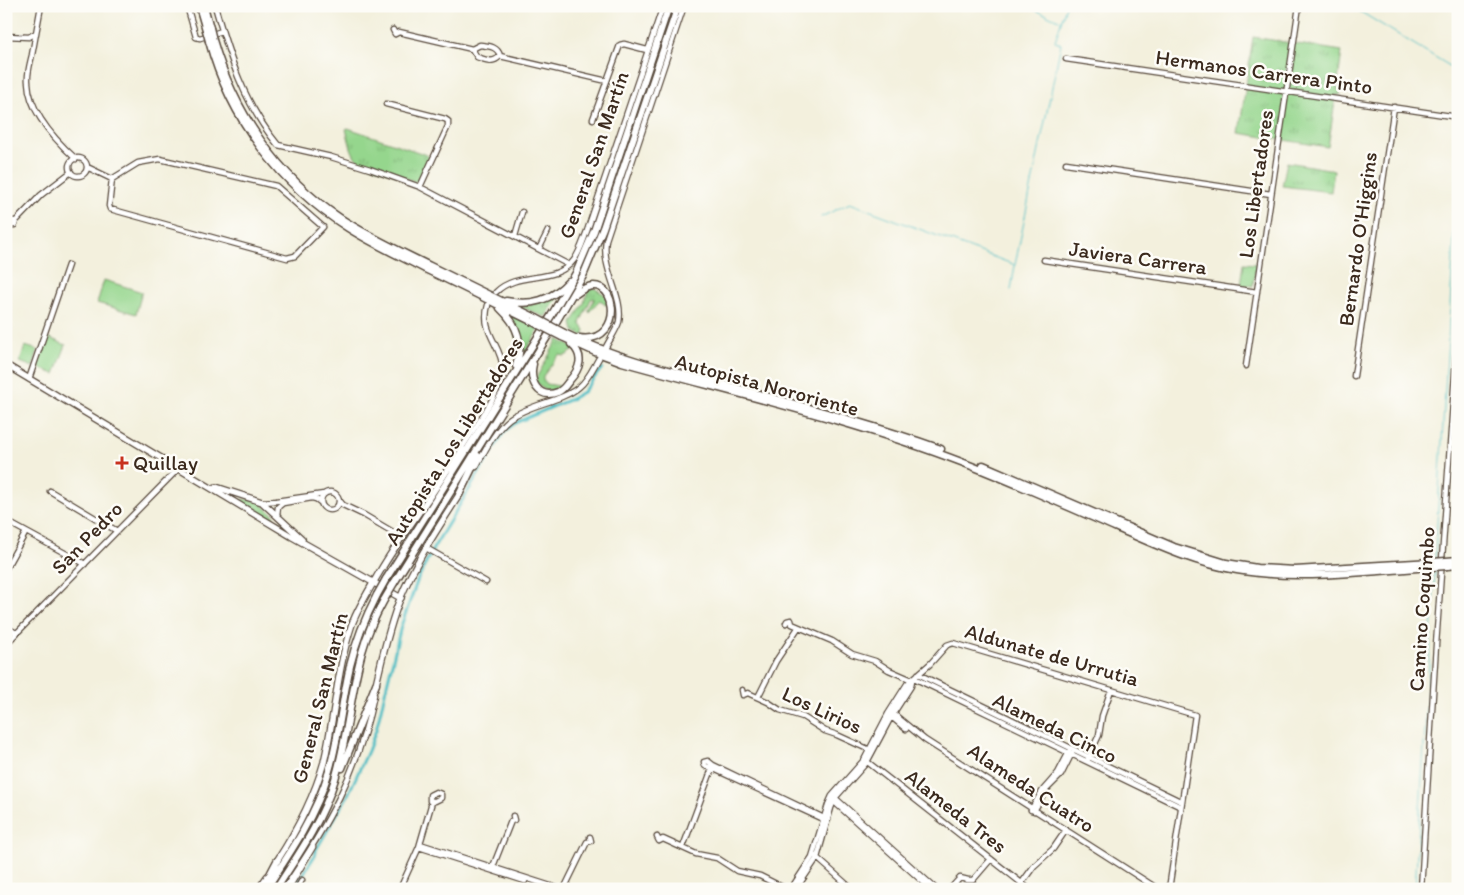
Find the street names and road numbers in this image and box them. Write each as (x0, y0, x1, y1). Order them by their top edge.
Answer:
street label: Hermanos Carrera Pinto (1154, 44, 1374, 99)
street label: General San Martín (553, 68, 634, 242)
street label: Los Libertadores (1233, 108, 1278, 260)
street label: Bernardo O'Higgins (1333, 150, 1382, 328)
street label: Javiera Carrera (1068, 235, 1209, 280)
street label: Autopista Los Libertadores (379, 332, 528, 549)
street label: Autopista Nororiente (673, 348, 862, 421)
street label: San Pedro (46, 496, 127, 579)
street label: Camino Coquimbo (1403, 526, 1440, 692)
street label: General San Martín (286, 610, 353, 786)
street label: Aldunate de Urrutia (962, 618, 1142, 691)
street label: Los Lirios (778, 680, 866, 739)
street label: Alameda Cinco (989, 687, 1121, 768)
street label: Alameda Cuatro (963, 737, 1099, 838)
street label: Alameda Tres (900, 763, 1012, 858)

